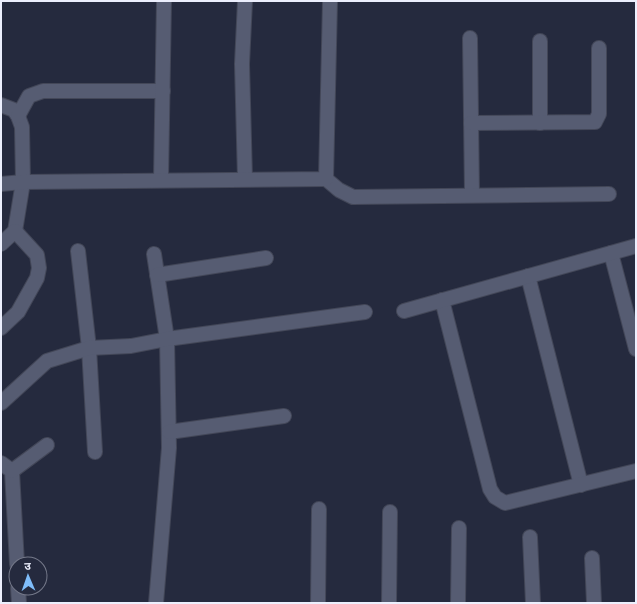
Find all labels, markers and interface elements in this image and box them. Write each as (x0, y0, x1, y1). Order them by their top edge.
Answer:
north arrow (8, 556, 48, 596)
text: उ (24, 559, 32, 572)

